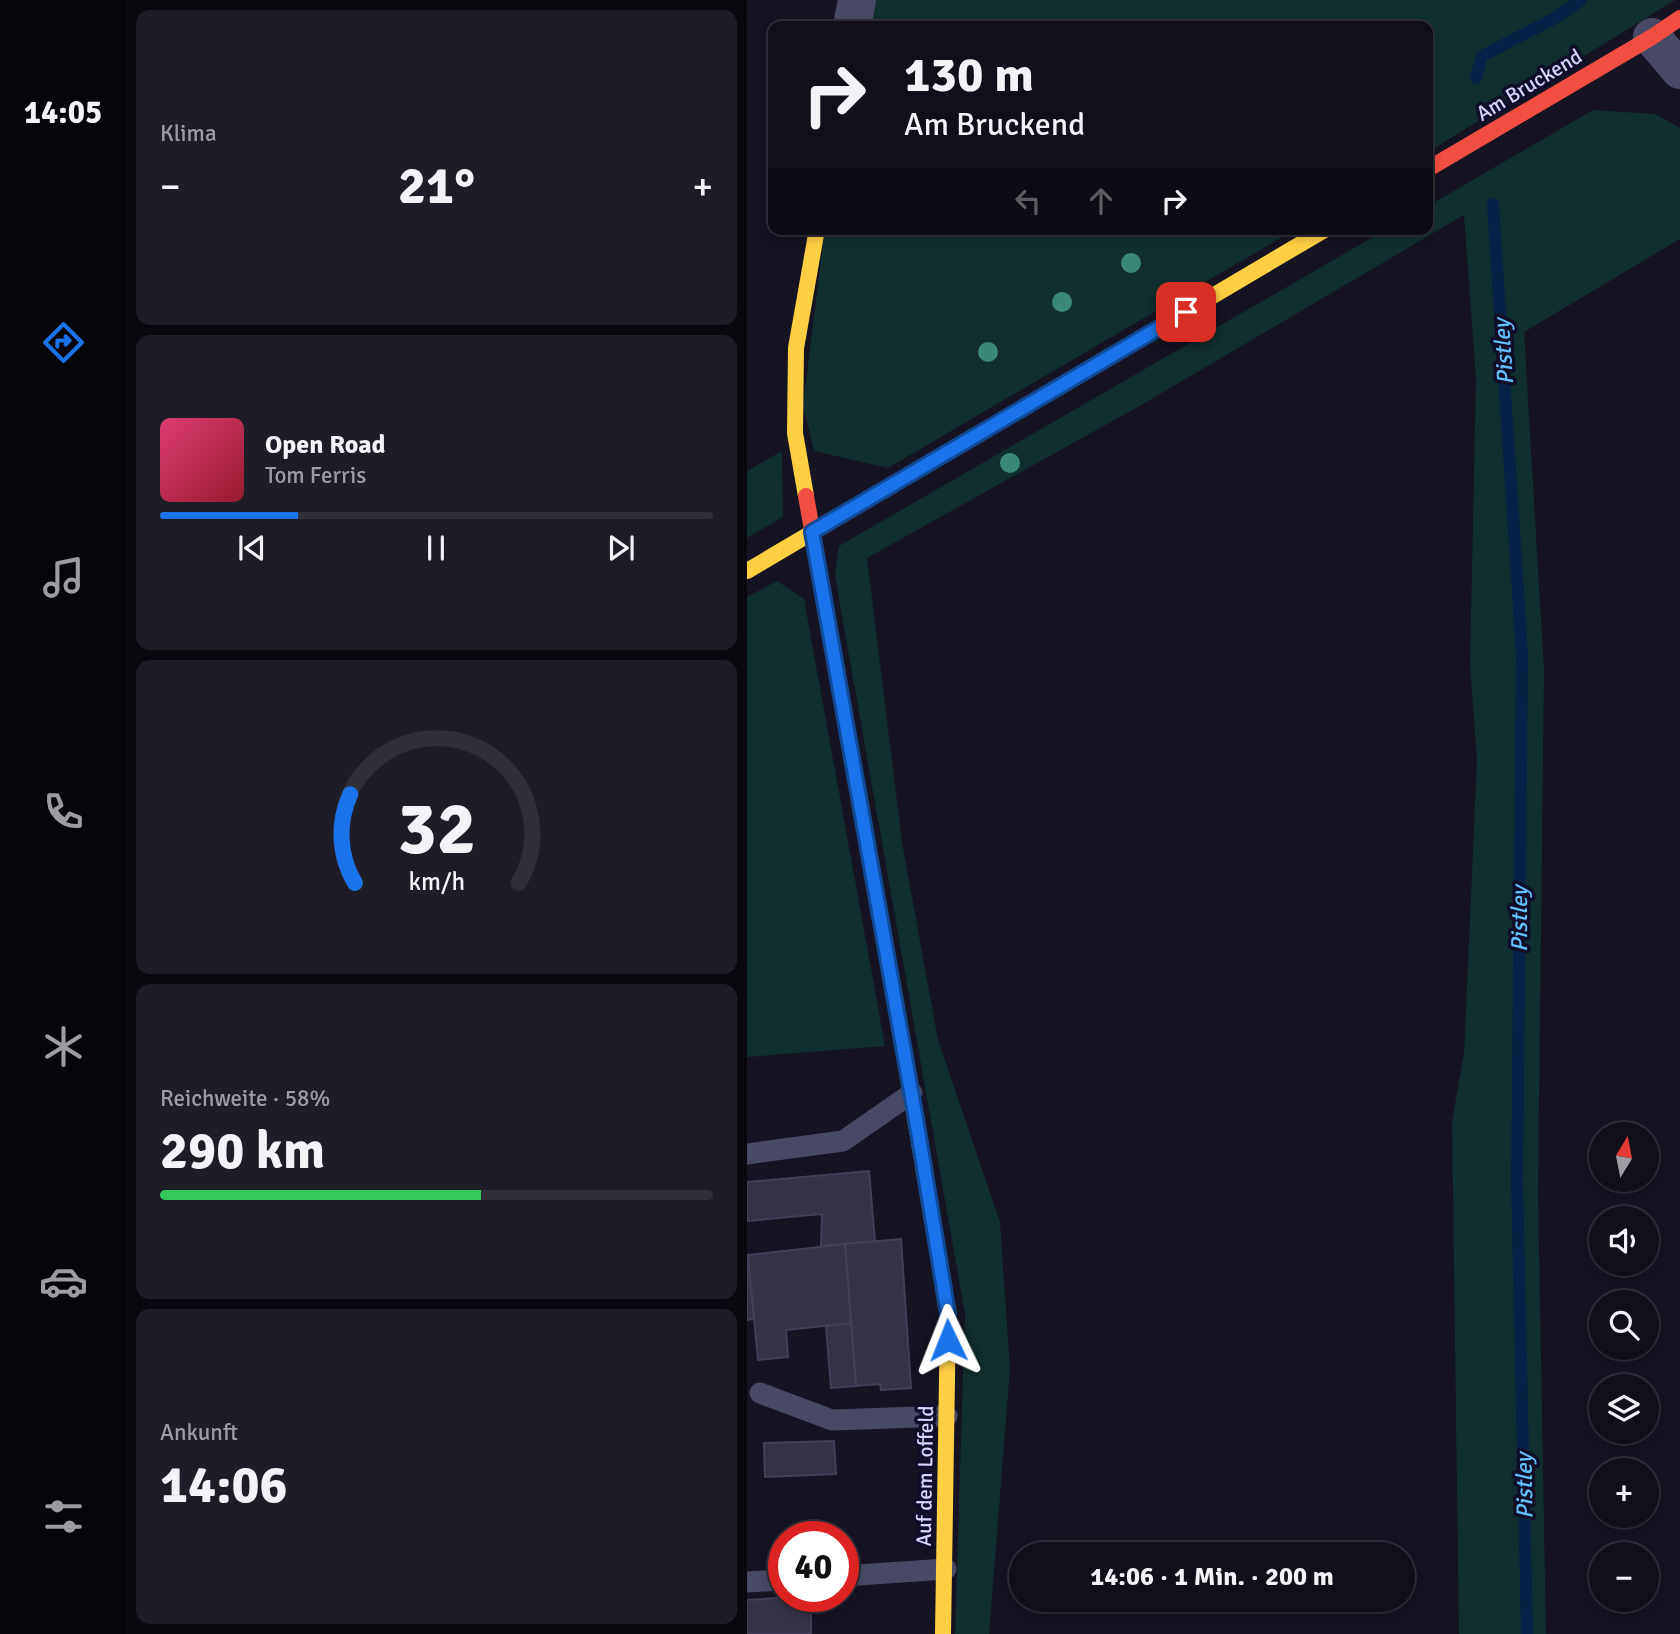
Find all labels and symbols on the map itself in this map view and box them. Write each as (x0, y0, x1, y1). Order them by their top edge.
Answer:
street label: Am Bruckend (1471, 43, 1587, 127)
pin (1156, 282, 1216, 342)
water label: Pistley (1487, 315, 1520, 386)
water label: Pistley (1505, 883, 1534, 952)
north arrow (1589, 1122, 1659, 1192)
position arrow (911, 1303, 985, 1377)
street label: Auf dem Loffeld (911, 1405, 939, 1547)
water label: Pistley (1509, 1450, 1540, 1519)
speed limit sign: 40 (768, 1521, 859, 1612)

